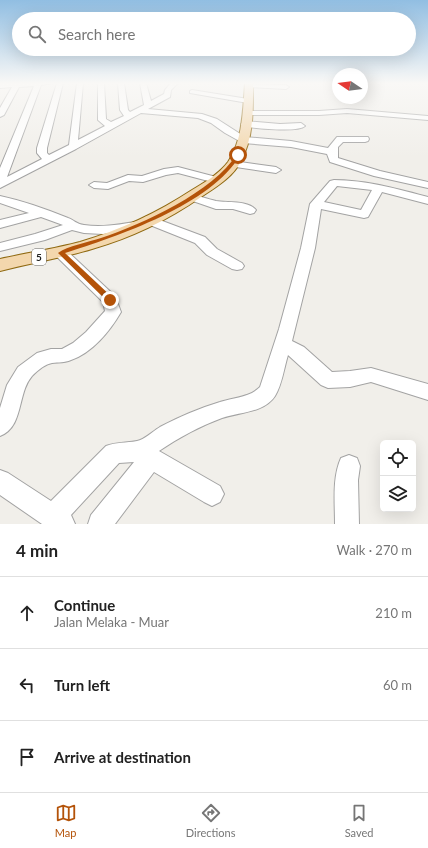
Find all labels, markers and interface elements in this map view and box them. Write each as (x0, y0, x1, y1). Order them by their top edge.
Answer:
search box (12, 12, 416, 56)
icon: search (26, 23, 48, 45)
text: Search here (58, 25, 135, 43)
north arrow (332, 68, 368, 104)
route start (229, 146, 247, 164)
road number: 5 (32, 249, 46, 265)
route end (101, 291, 119, 309)
map controls (380, 440, 416, 512)
button: locate (380, 440, 416, 476)
button: layers (380, 476, 416, 512)
text: 4 min (16, 540, 58, 561)
text: Walk · 270 m (336, 542, 412, 558)
text: Continue (54, 596, 115, 614)
icon: ahead (16, 602, 38, 624)
text: 210 m (375, 605, 412, 621)
text: Jalan Melaka - Muar (54, 614, 169, 630)
icon: left (16, 674, 38, 696)
text: Turn left (54, 676, 110, 694)
text: 60 m (383, 677, 412, 693)
icon: arrive (16, 746, 38, 768)
text: Arrive at destination (54, 748, 191, 766)
tab: Map (55, 802, 77, 839)
tab: Directions (186, 802, 235, 839)
tab: Saved (345, 802, 373, 839)

